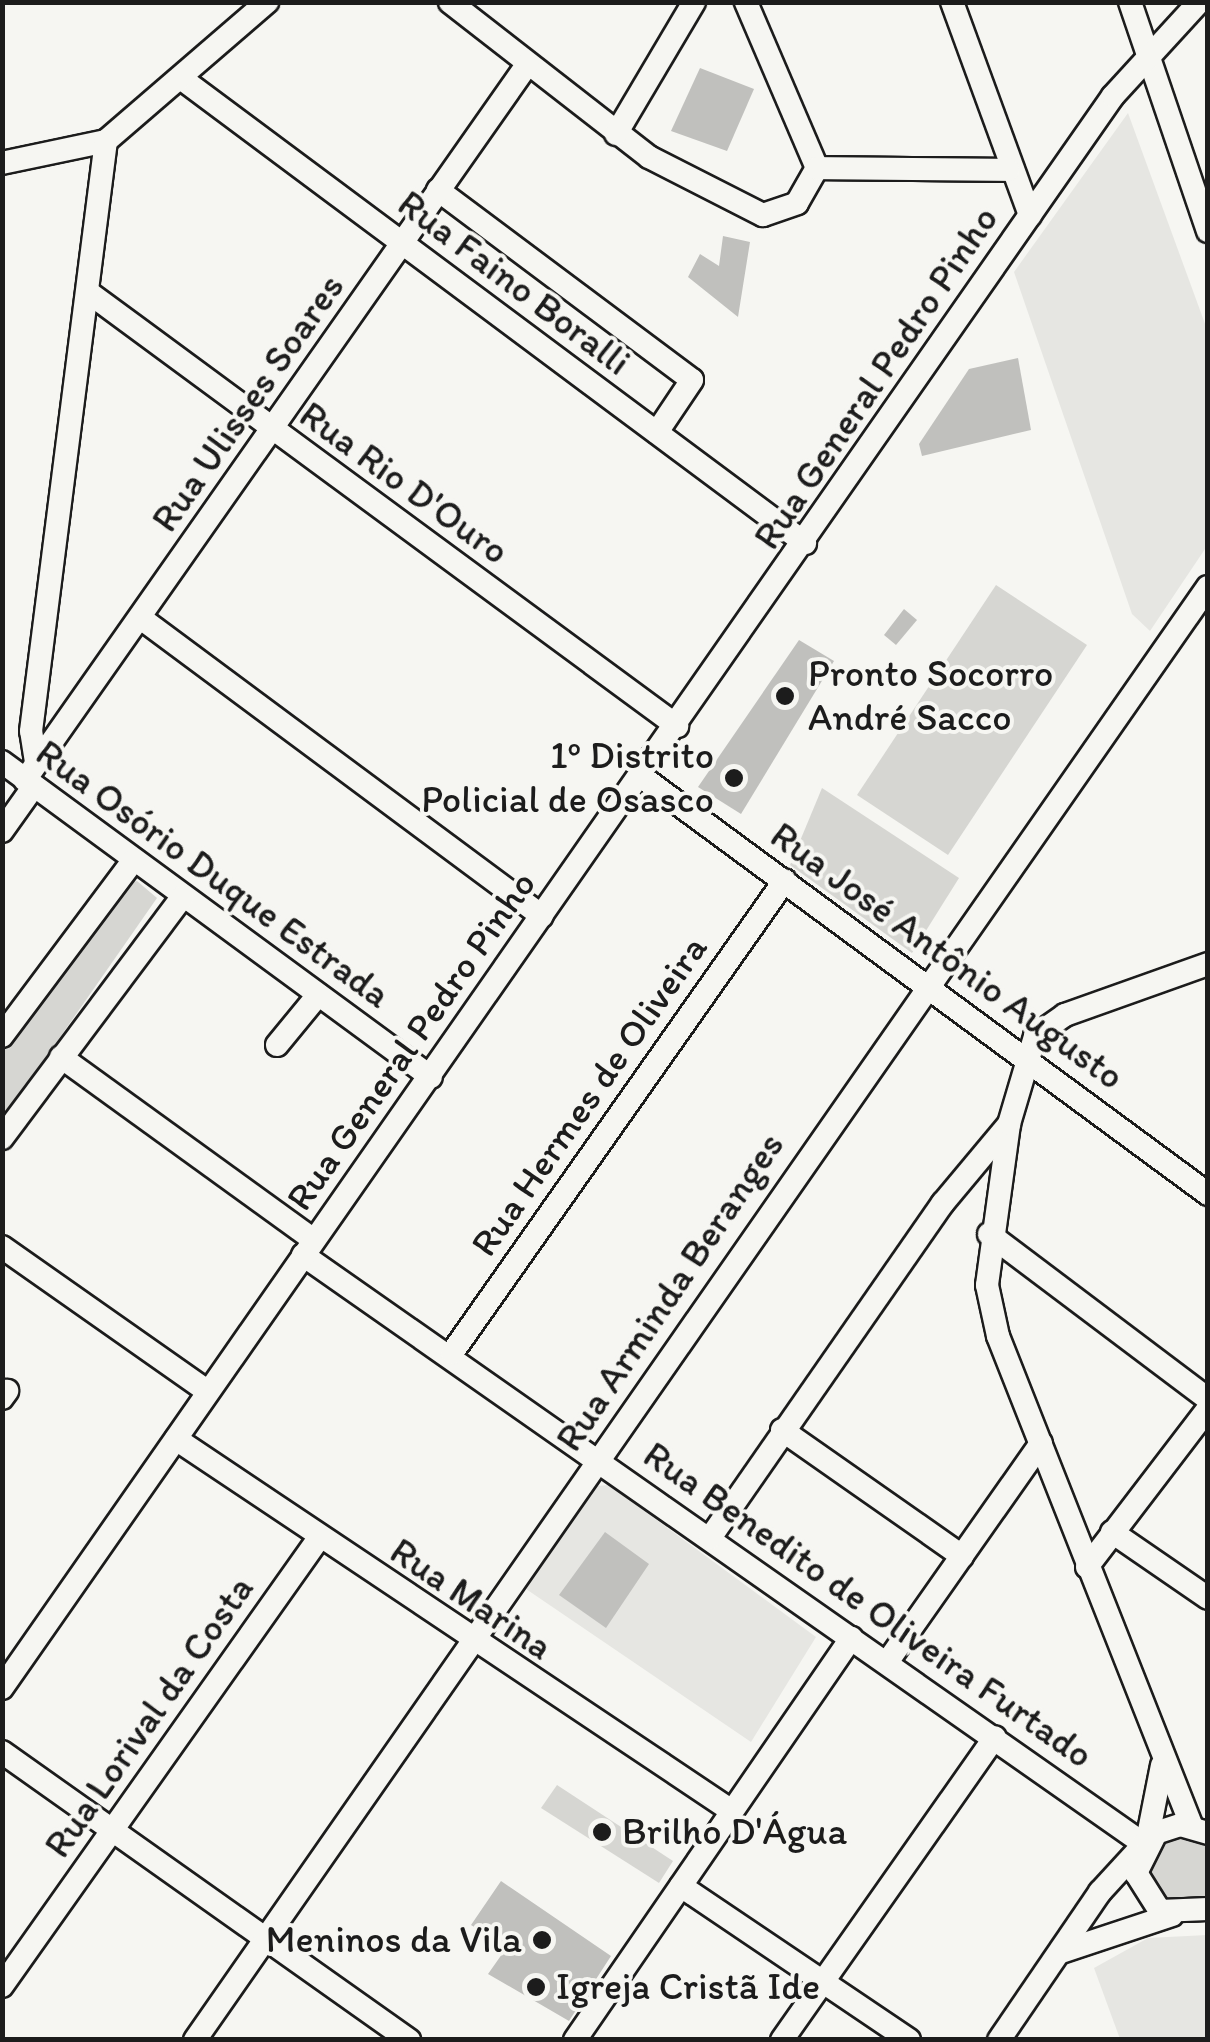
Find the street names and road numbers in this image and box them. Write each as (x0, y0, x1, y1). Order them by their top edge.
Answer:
street label: Rua Faino Boralli (390, 181, 638, 385)
street label: Rua General Pedro Pinho (745, 199, 1007, 557)
street label: Rua Ulisses Soares (142, 265, 354, 541)
street label: Rua Rio D'Ouro (291, 392, 517, 574)
street label: Rua Osório Duque Estrada (27, 730, 399, 1018)
street label: Rua José Antônio Augusto (761, 812, 1133, 1100)
street label: Rua General Pedro Pinho (277, 863, 545, 1219)
street label: Rua Hermes de Oliveira (461, 927, 717, 1265)
street label: Rua Arminda Beranges (547, 1125, 793, 1459)
street label: Rua Benedito de Oliveira Furtado (635, 1432, 1101, 1778)
street label: Rua Marina (381, 1528, 561, 1670)
street label: Rua Lorival da Costa (34, 1567, 264, 1867)

